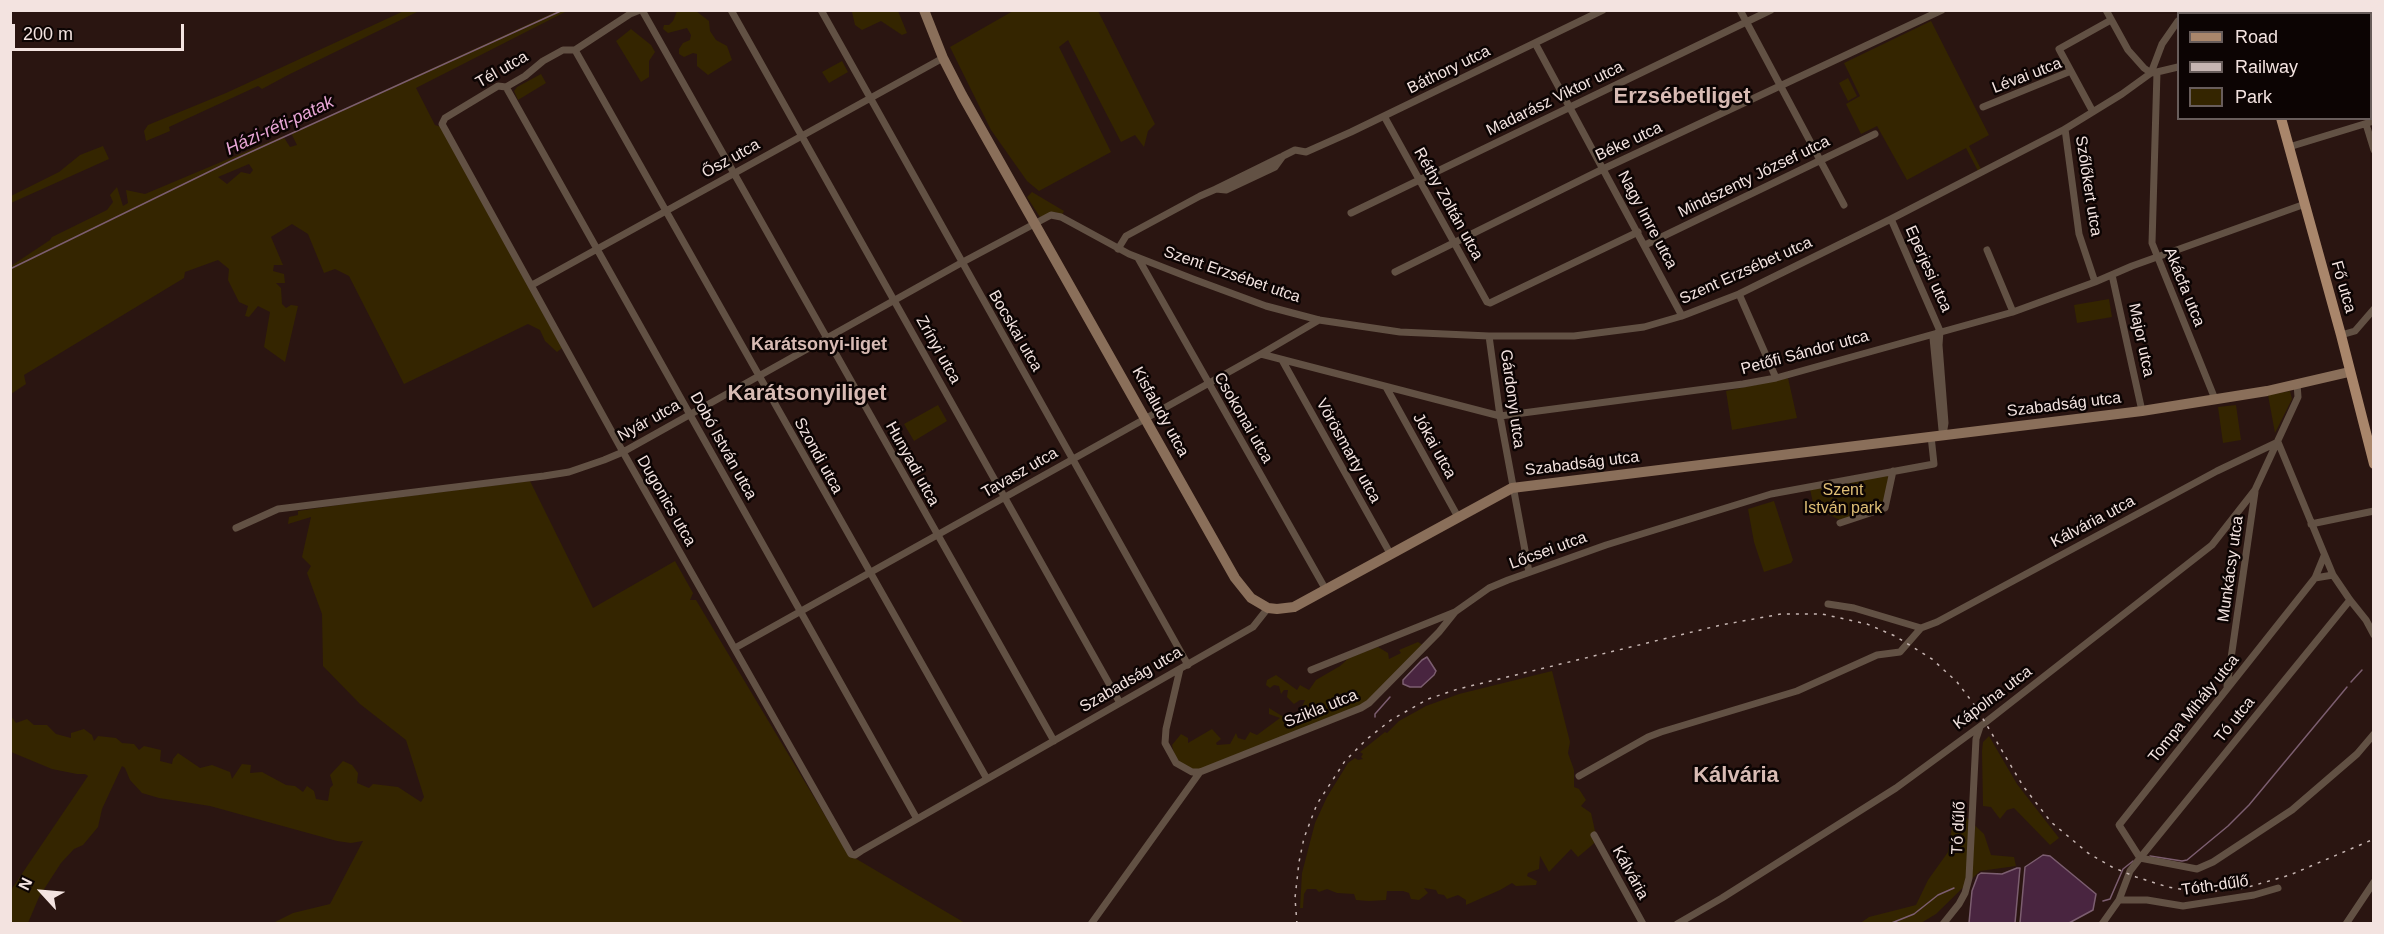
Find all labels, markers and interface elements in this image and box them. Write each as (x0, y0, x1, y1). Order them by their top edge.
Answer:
scale bar (15, 12, 188, 50)
legend (2177, 12, 2372, 120)
text: 200 m (23, 24, 73, 44)
text: Road (2235, 27, 2278, 47)
street label: Báthory utca (1404, 42, 1494, 98)
street label: Tél utca (473, 47, 531, 93)
street label: Lévai utca (1990, 54, 2064, 98)
street label: Madarász Viktor utca (1483, 57, 1627, 141)
text: Railway (2235, 57, 2298, 77)
district label: Erzsébetliget (1614, 84, 1750, 110)
text: Park (2235, 87, 2272, 107)
water label: Házi-réti-patak (222, 91, 338, 161)
street label: Béke utca (1593, 118, 1665, 166)
street label: Mindszenty József utca (1675, 132, 1833, 222)
street label: Szőlőkert utca (2071, 134, 2105, 238)
street label: Ősz utca (699, 135, 763, 183)
street label: Réthy Zoltán utca (1409, 145, 1487, 263)
street label: Nagy Imre utca (1613, 168, 1681, 272)
street label: Eperjesi utca (1900, 223, 1956, 315)
street label: Szent Erzsébet utca (1677, 233, 1815, 309)
street label: Szent Erzsébet utca (1161, 243, 1303, 307)
street label: Akácfa utca (2159, 245, 2209, 329)
street label: Fő utca (2326, 259, 2360, 315)
street label: Bocskai utca (984, 287, 1046, 375)
street label: Major utca (2124, 301, 2158, 379)
street label: Zrínyi utca (911, 313, 965, 387)
street label: Petőfi Sándor utca (1739, 327, 1871, 379)
district label: Karátsonyi-liget (751, 334, 887, 356)
street label: Gárdonyi utca (1496, 348, 1528, 450)
street label: Kisfaludy utca (1127, 364, 1193, 460)
street label: Csokonai utca (1209, 369, 1277, 467)
district label: Karátsonyiliget (728, 381, 886, 407)
street label: Szabadság utca (2006, 388, 2122, 422)
street label: Dobó István utca (685, 389, 761, 503)
street label: Vörösmarty utca (1311, 395, 1385, 507)
street label: Nyár utca (614, 396, 684, 446)
street label: Jókai utca (1408, 410, 1460, 482)
street label: Szondi utca (789, 415, 847, 497)
street label: Hunyadi utca (881, 419, 943, 509)
street label: Tavasz utca (979, 444, 1061, 502)
street label: Szabadság utca (1524, 447, 1640, 481)
street label: Dugonics utca (632, 452, 700, 550)
park label: Szent István park (1804, 481, 1882, 519)
street label: Kálvária utca (2048, 492, 2138, 552)
street label: Munkácsy utca (2214, 515, 2248, 623)
street label: Lőcsei utca (1507, 528, 1589, 574)
street label: Szabadság utca (1077, 643, 1185, 717)
street label: Tompa Mihály utca (2145, 651, 2243, 767)
street label: Kápolna utca (1950, 662, 2036, 734)
street label: Szikla utca (1282, 686, 1360, 732)
street label: Tó utca (2211, 693, 2259, 747)
district label: Kálvária (1693, 763, 1779, 789)
street label: Tó dűlő (1948, 801, 1970, 855)
street label: Kálvária (1608, 843, 1652, 903)
north arrow (12, 862, 72, 922)
street label: Tóth-dűlő (2180, 872, 2250, 900)
text: N (15, 875, 36, 893)

